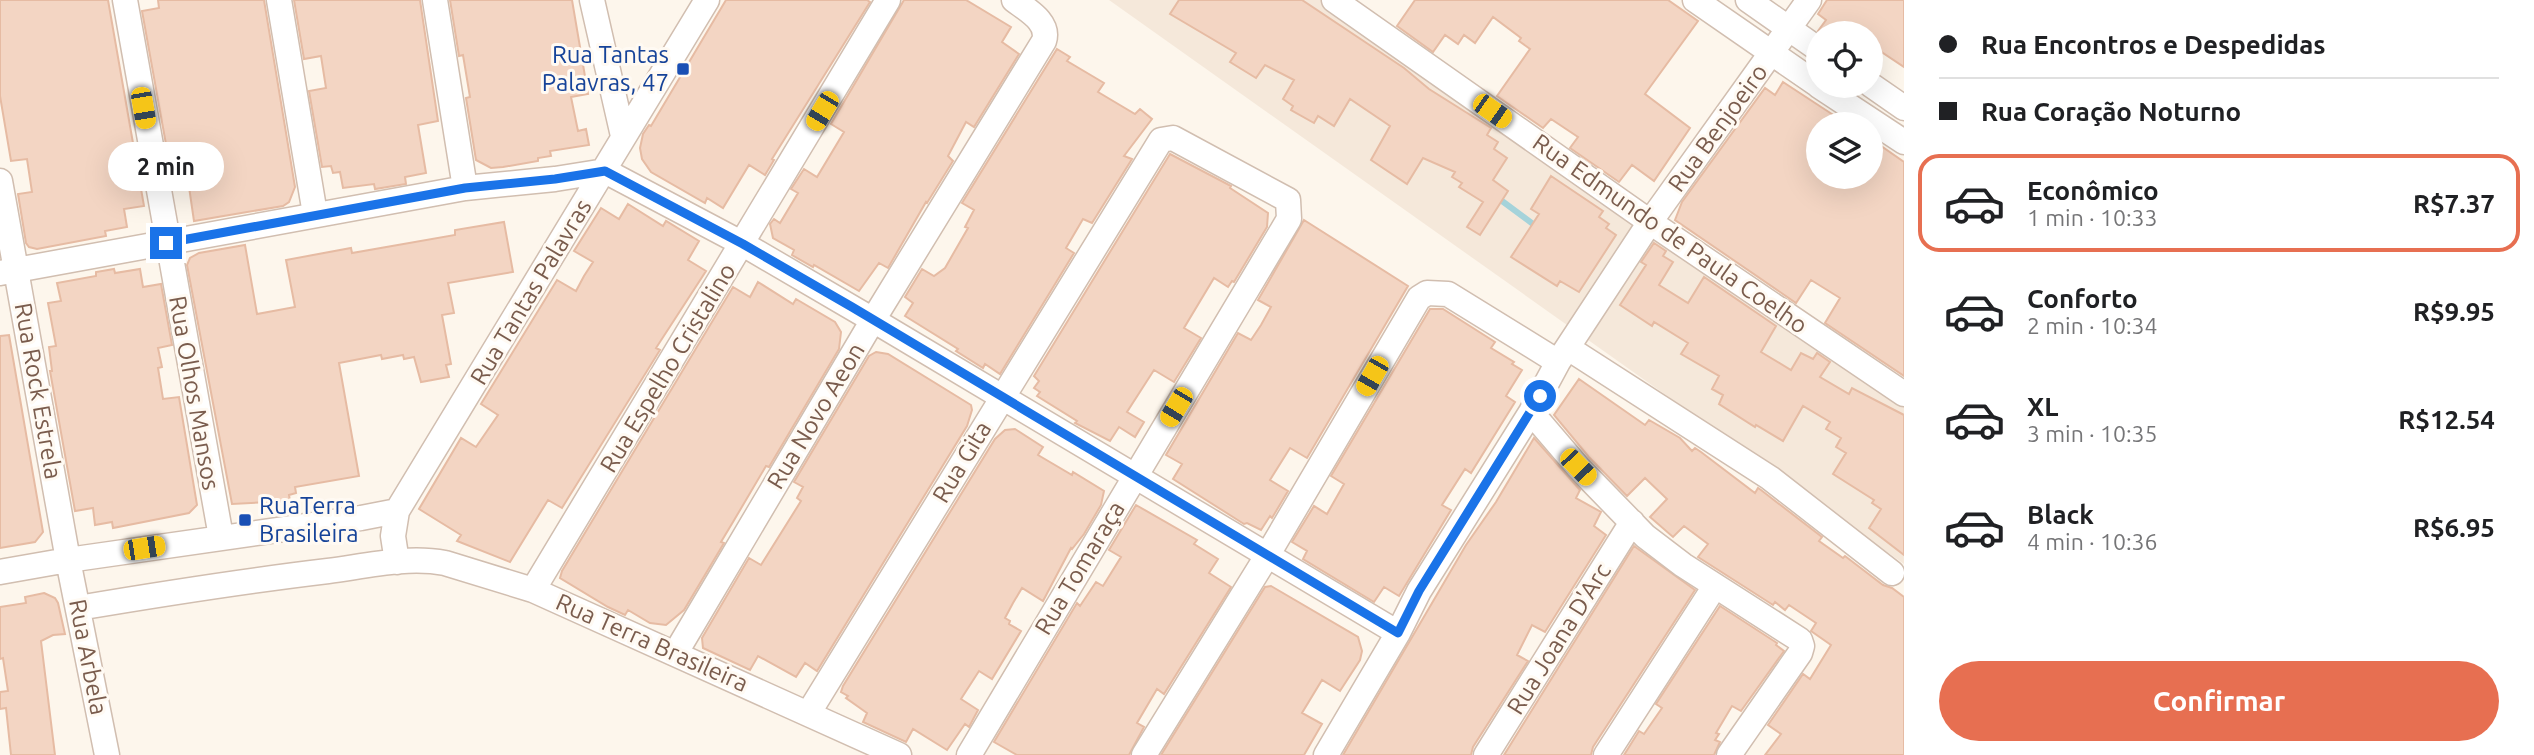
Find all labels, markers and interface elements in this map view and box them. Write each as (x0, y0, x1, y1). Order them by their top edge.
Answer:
map controls (1806, 21, 1883, 189)
button: locate (1806, 21, 1883, 98)
text: Rua Encontros e Despedidas (1981, 30, 2326, 59)
place label: Rua Tantas Palavras, 47 (542, 41, 669, 96)
street label: Rua Benjoeiro (1662, 59, 1773, 197)
marker: Rua Tantas Palavras, 47 (675, 61, 691, 77)
car (130, 85, 157, 131)
car (803, 88, 842, 134)
car (1469, 90, 1516, 132)
text: Rua Coração Noturno (1981, 97, 2241, 126)
button: layers (1806, 112, 1883, 189)
street label: Rua Edmundo de Paula Coelho (1528, 128, 1813, 339)
callout: 2 min (108, 142, 224, 190)
text: 2 min (137, 154, 195, 179)
icon: car (1943, 172, 2006, 235)
text: Econômico (2027, 176, 2159, 205)
text: R$7.37 (2413, 189, 2495, 218)
street label: Rua Tantas Palavras (465, 194, 597, 389)
text: 1 min · 10:33 (2027, 205, 2158, 230)
route end (150, 227, 182, 259)
street label: Rua Espelho Cristalino (594, 258, 741, 477)
icon: car (1943, 280, 2006, 343)
text: Conforto (2027, 284, 2138, 313)
street label: Rua Olhos Mansos (164, 294, 225, 492)
text: R$9.95 (2413, 297, 2495, 326)
street label: Rua Rock Estrela (10, 301, 67, 481)
text: 2 min · 10:34 (2027, 313, 2158, 338)
street label: Rua Novo Aeon (761, 338, 870, 494)
car (1353, 353, 1392, 399)
route start (1524, 380, 1556, 412)
car (1157, 384, 1196, 430)
icon: car (1943, 388, 2006, 451)
text: XL (2027, 392, 2058, 421)
text: R$12.54 (2398, 405, 2495, 434)
street label: Rua Gita (927, 416, 996, 507)
text: 3 min · 10:35 (2027, 421, 2158, 446)
car (1556, 445, 1601, 489)
place label: RuaTerra Brasileira (259, 492, 359, 547)
street label: Rua Tomaraça (1029, 496, 1130, 639)
icon: car (1943, 496, 2006, 559)
text: Black (2027, 500, 2094, 529)
marker: RuaTerra Brasileira (237, 512, 253, 528)
text: R$6.95 (2413, 513, 2495, 542)
text: 4 min · 10:36 (2027, 529, 2158, 554)
car (122, 534, 167, 562)
street label: Rua Joana D'Arc (1501, 558, 1616, 719)
street label: Rua Terra Brasileira (552, 588, 753, 697)
street label: Rua Arbela (64, 597, 113, 717)
button: Confirmar (1939, 661, 2499, 741)

